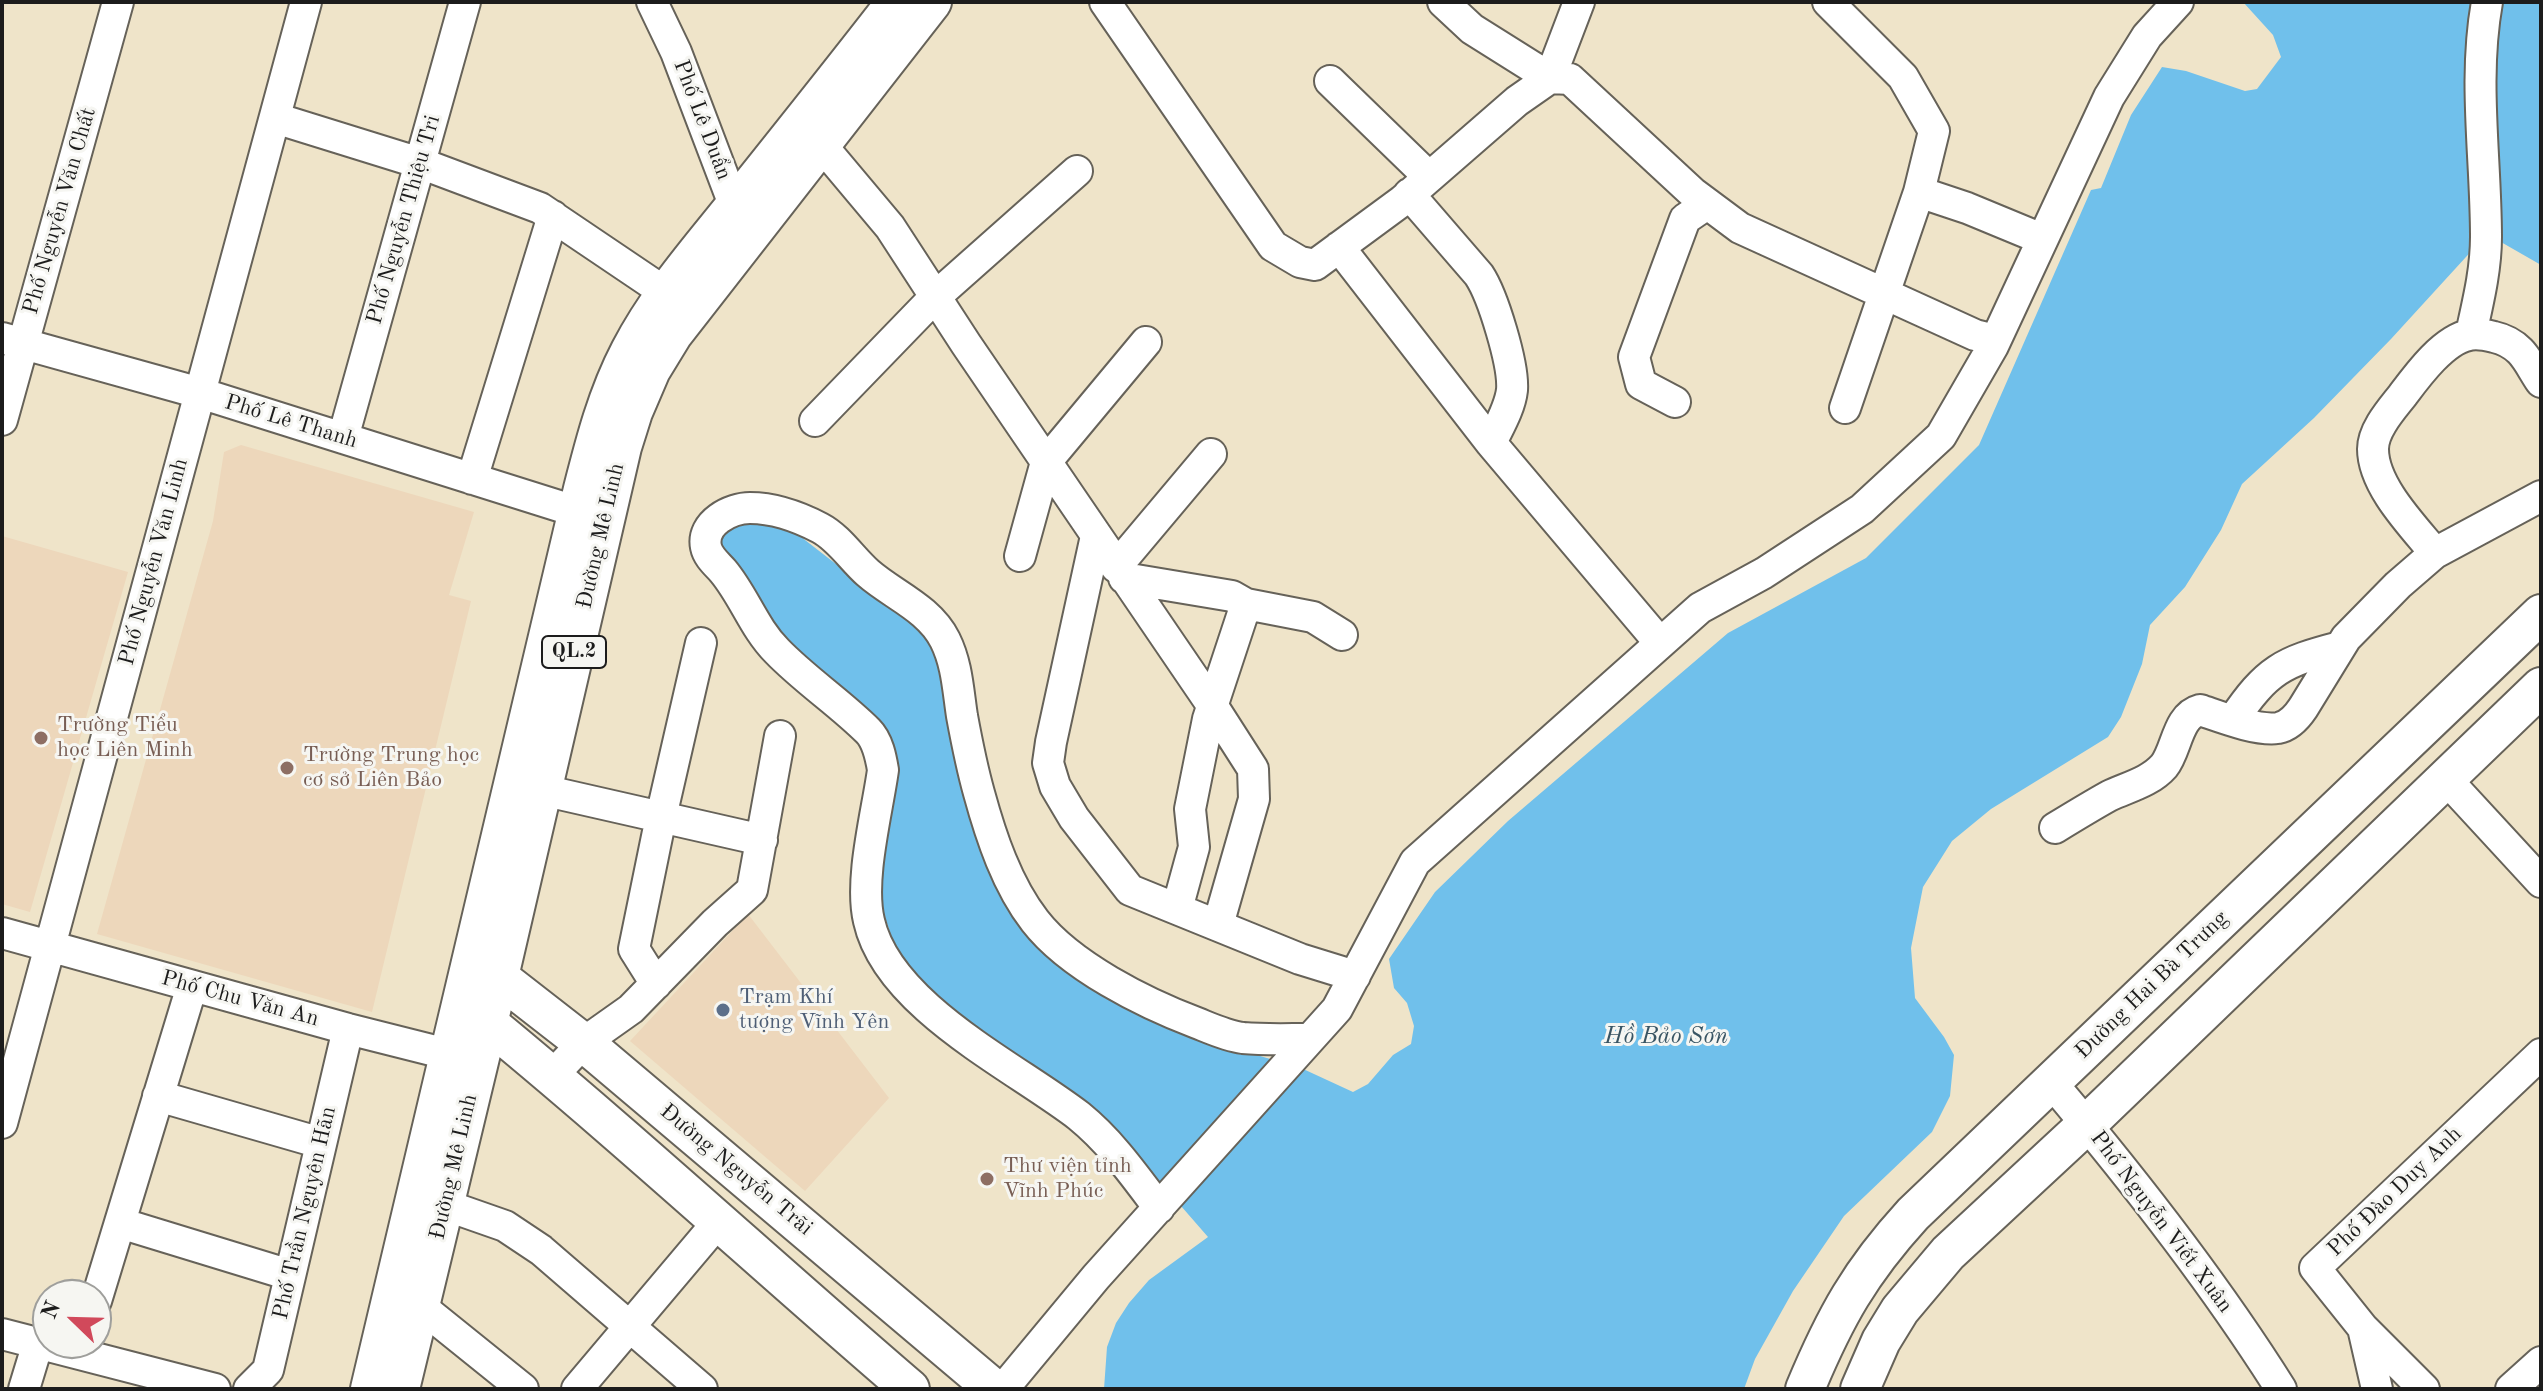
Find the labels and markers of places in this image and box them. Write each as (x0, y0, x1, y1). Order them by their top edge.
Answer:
place label: Trường Tiểu học Liên Minh (57, 712, 193, 764)
marker: Trường Tiểu học Liên Minh (32, 729, 50, 747)
place label: Trường Trung học cơ sở Liên Bảo (303, 742, 479, 794)
marker: Trường Trung học cơ sở Liên Bảo (278, 759, 296, 777)
place label: Trạm Khí tượng Vĩnh Yên (739, 984, 889, 1036)
marker: Trạm Khí tượng Vĩnh Yên (714, 1001, 732, 1019)
place label: Thư viện tỉnh Vĩnh Phúc (1003, 1153, 1132, 1204)
marker: Thư viện tỉnh Vĩnh Phúc (978, 1170, 996, 1188)

